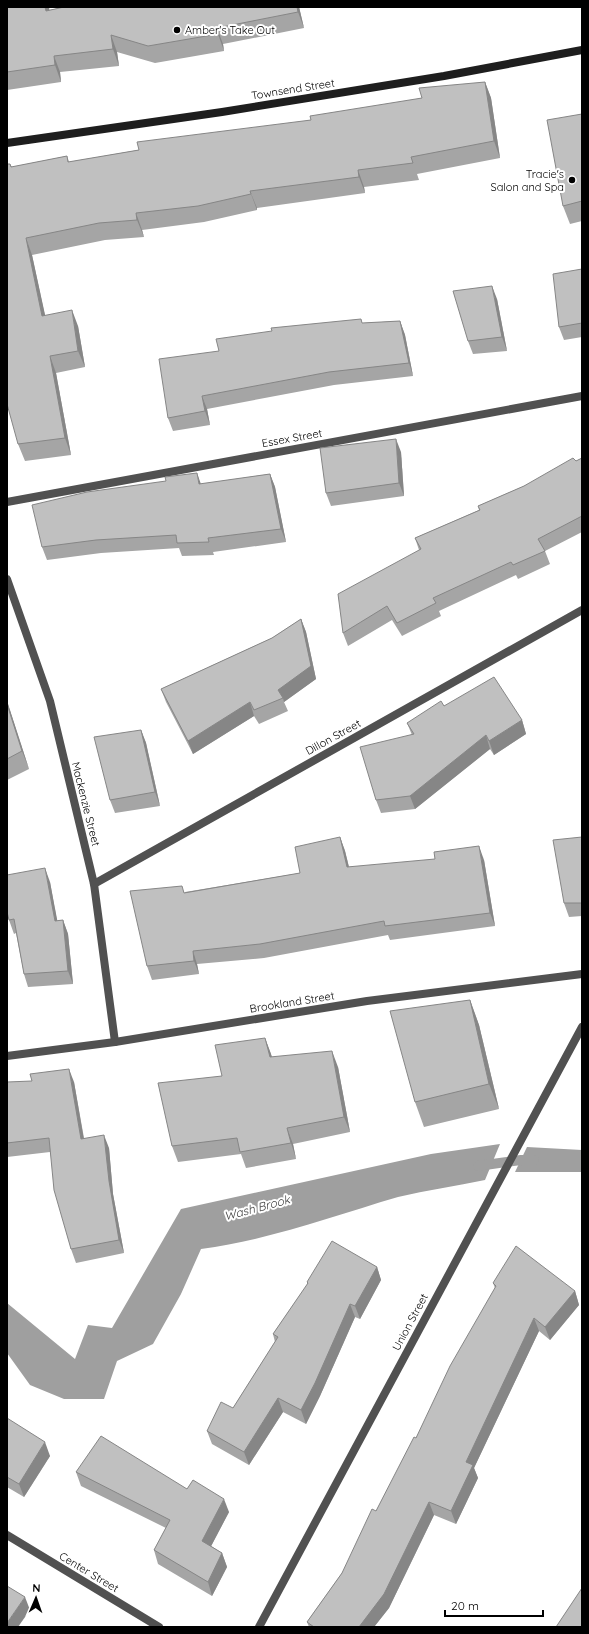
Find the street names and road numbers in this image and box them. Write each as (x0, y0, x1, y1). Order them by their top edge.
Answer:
street label: Townsend Street (250, 75, 336, 102)
street label: Essex Street (261, 426, 324, 450)
street label: Dillon Street (303, 716, 363, 758)
street label: Mackenzie Street (69, 760, 103, 848)
street label: Brookland Street (249, 988, 336, 1016)
street label: Union Street (389, 1291, 431, 1353)
street label: Center Street (57, 1549, 122, 1595)

